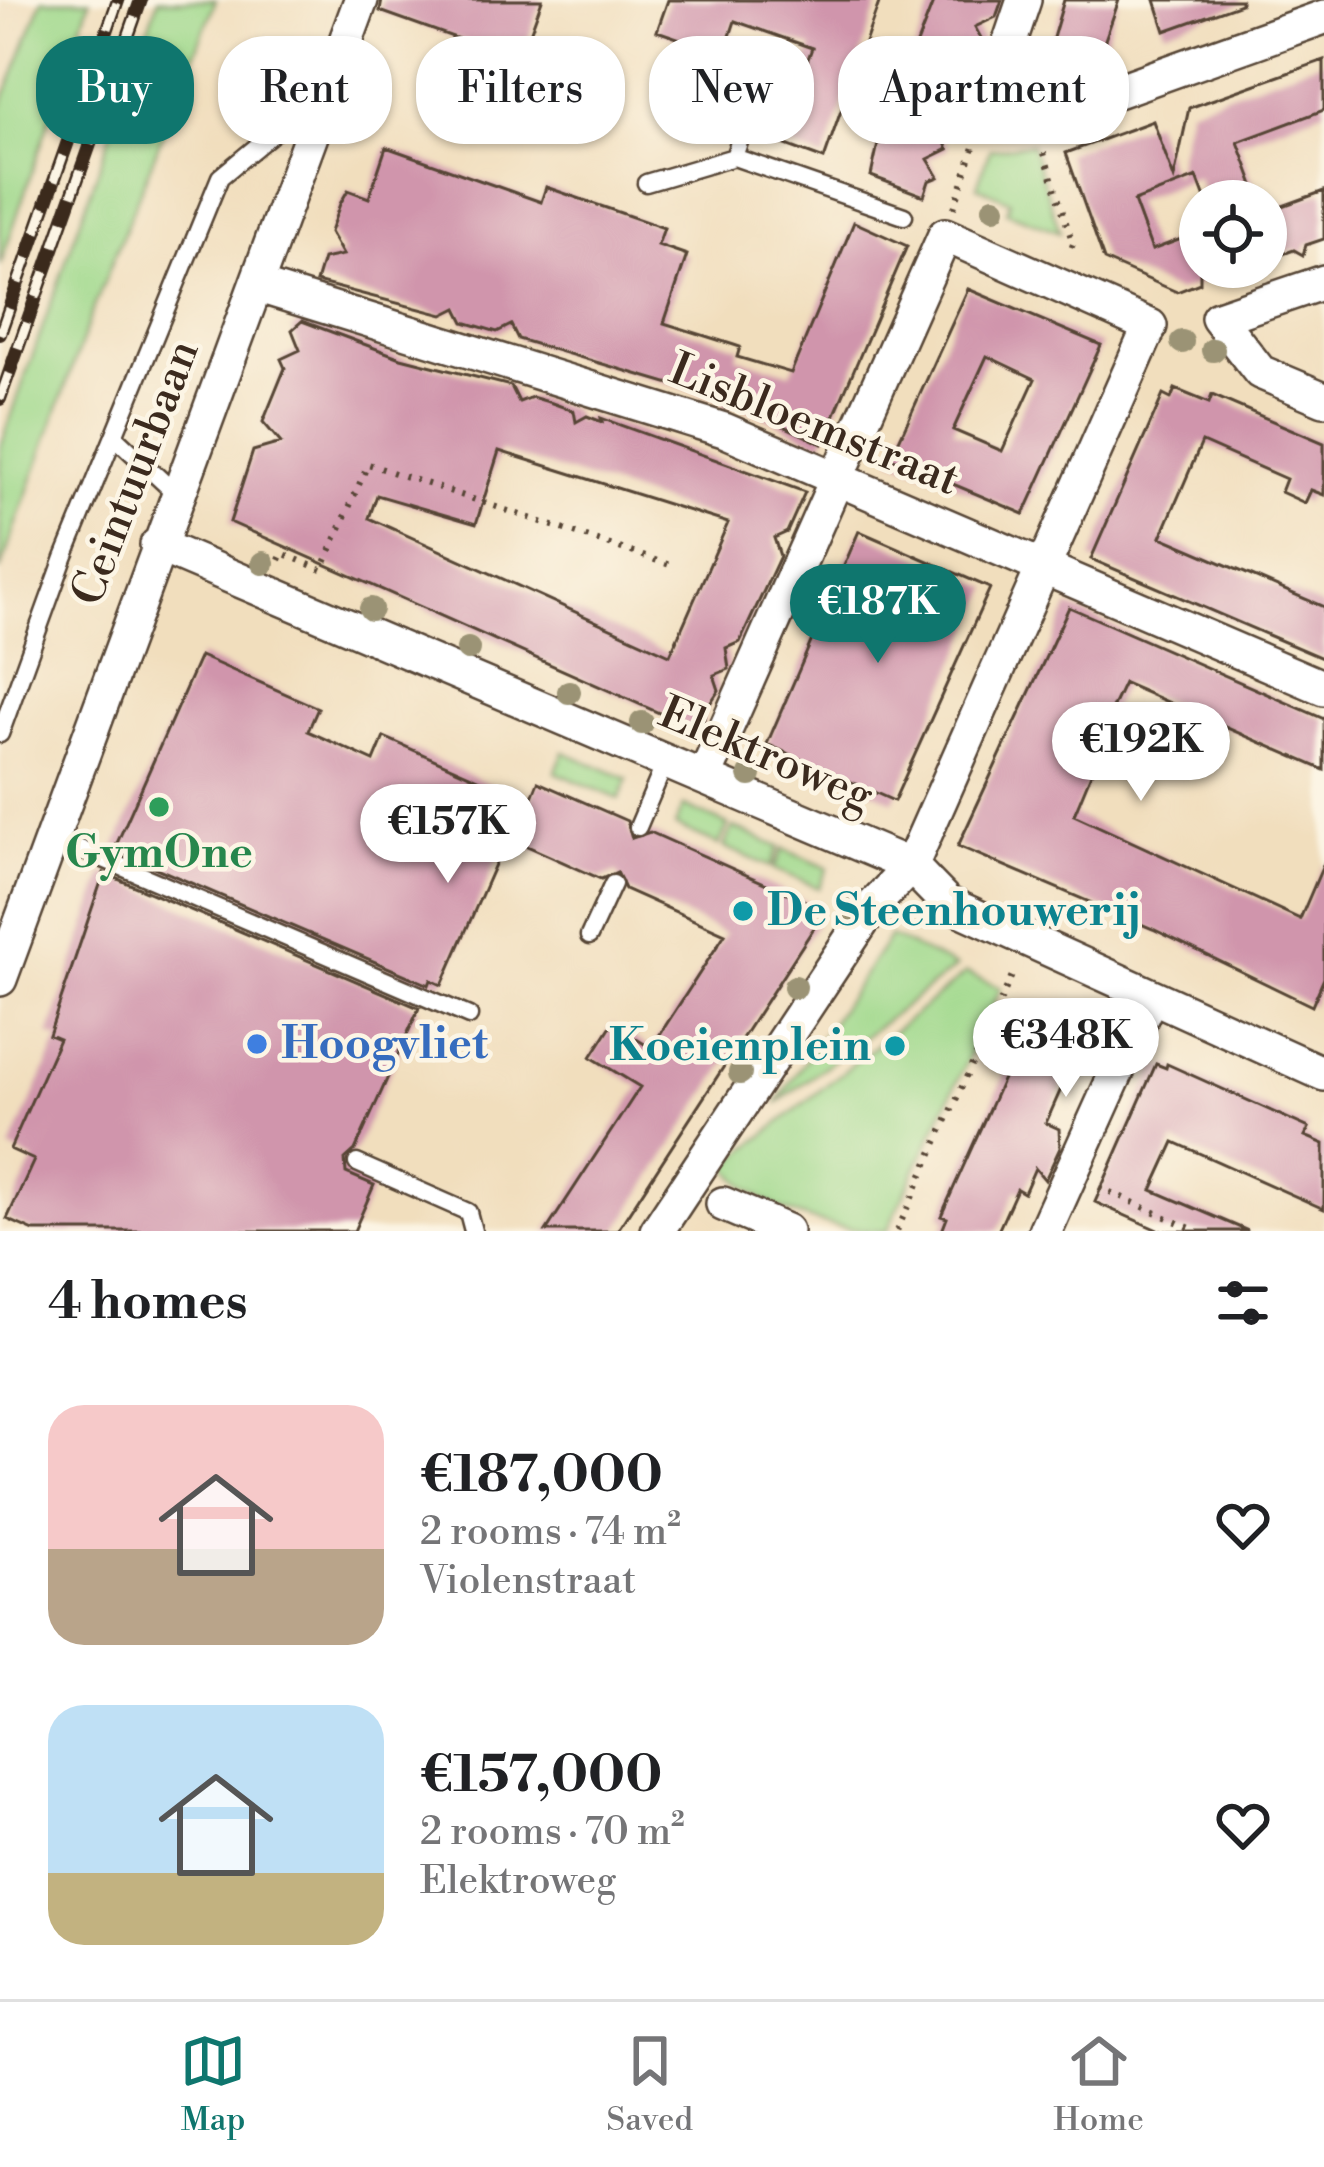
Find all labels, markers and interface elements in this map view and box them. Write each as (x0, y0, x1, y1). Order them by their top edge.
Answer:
chip: Buy (36, 36, 194, 144)
chip: Rent (218, 36, 392, 144)
chip: Filters (416, 36, 625, 144)
chip: New (649, 36, 814, 144)
chip: Apartment (838, 36, 1129, 144)
map controls (1179, 180, 1287, 288)
button: locate (1179, 180, 1287, 288)
street label: Ceintuurbaan (59, 332, 213, 614)
street label: Lisbloemstraat (661, 341, 967, 509)
pin: €187K (794, 564, 962, 666)
text: €187K (817, 578, 939, 627)
street label: Elektroweg (650, 684, 882, 826)
pin: €192K (1057, 702, 1225, 804)
text: €192K (1079, 716, 1203, 765)
pin: €157K (364, 784, 532, 886)
marker: GymOne (146, 794, 172, 820)
text: €157K (387, 798, 509, 847)
place label: GymOne (65, 825, 253, 882)
place label: De Steenhouwerij (767, 883, 1141, 940)
marker: De Steenhouwerij (730, 898, 756, 924)
pin: €348K (982, 998, 1150, 1100)
text: €348K (1000, 1012, 1132, 1061)
place label: Hoogvliet (281, 1016, 489, 1073)
place label: Koeienplein (609, 1018, 871, 1075)
marker: Hoogvliet (244, 1031, 270, 1057)
marker: Koeienplein (882, 1033, 908, 1059)
icon: filters (1210, 1270, 1276, 1336)
text: 4 homes (48, 1271, 248, 1335)
text: €187,000 (420, 1444, 663, 1508)
icon: home (144, 1453, 288, 1597)
icon: heart (1210, 1492, 1276, 1558)
text: 2 rooms · 74 m² (420, 1508, 681, 1557)
text: Violenstraat (420, 1557, 636, 1606)
text: €157,000 (420, 1744, 662, 1808)
icon: home (144, 1753, 288, 1897)
icon: heart (1210, 1792, 1276, 1858)
text: 2 rooms · 70 m² (420, 1808, 685, 1857)
text: Elektroweg (420, 1857, 617, 1906)
tab: Map (180, 2028, 246, 2141)
tab: Saved (606, 2028, 693, 2141)
tab: Home (1053, 2028, 1144, 2141)

